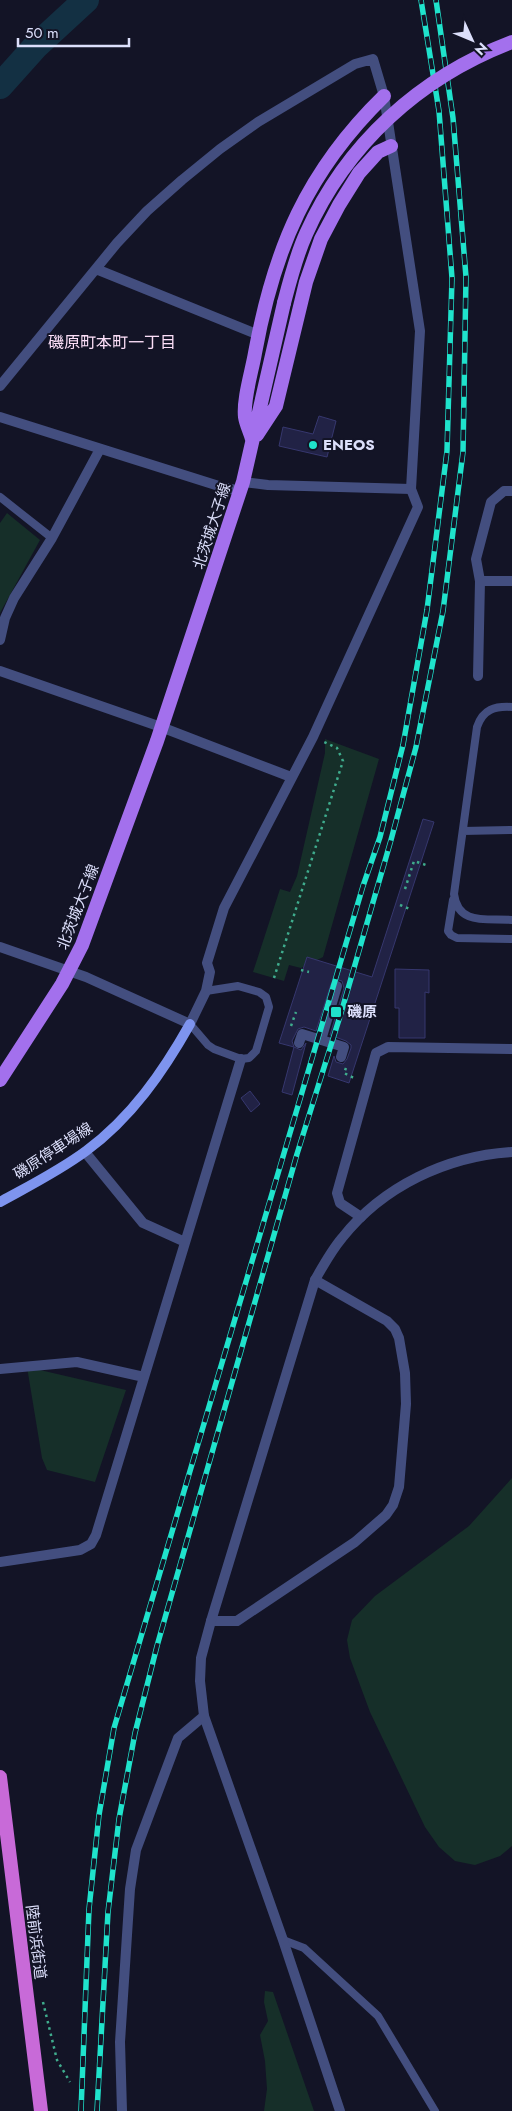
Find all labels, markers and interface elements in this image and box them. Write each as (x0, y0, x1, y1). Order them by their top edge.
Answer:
scale bar (18, 15, 129, 47)
north arrow (447, 15, 497, 65)
text: 50 m (25, 22, 59, 44)
text: N (470, 38, 492, 60)
district label: 磯原町本町一丁目 (48, 331, 176, 354)
place label: ENEOS (323, 434, 375, 456)
marker: ENEOS (307, 439, 319, 451)
street label: 北茨城大子線 (188, 480, 236, 572)
street label: 北茨城大子線 (52, 861, 104, 953)
place label: 磯原 (347, 1001, 377, 1023)
marker: 磯原 (329, 1005, 343, 1019)
street label: 磯原停車場線 (9, 1117, 97, 1185)
street label: 陸前浜街道 (21, 1903, 51, 1981)

